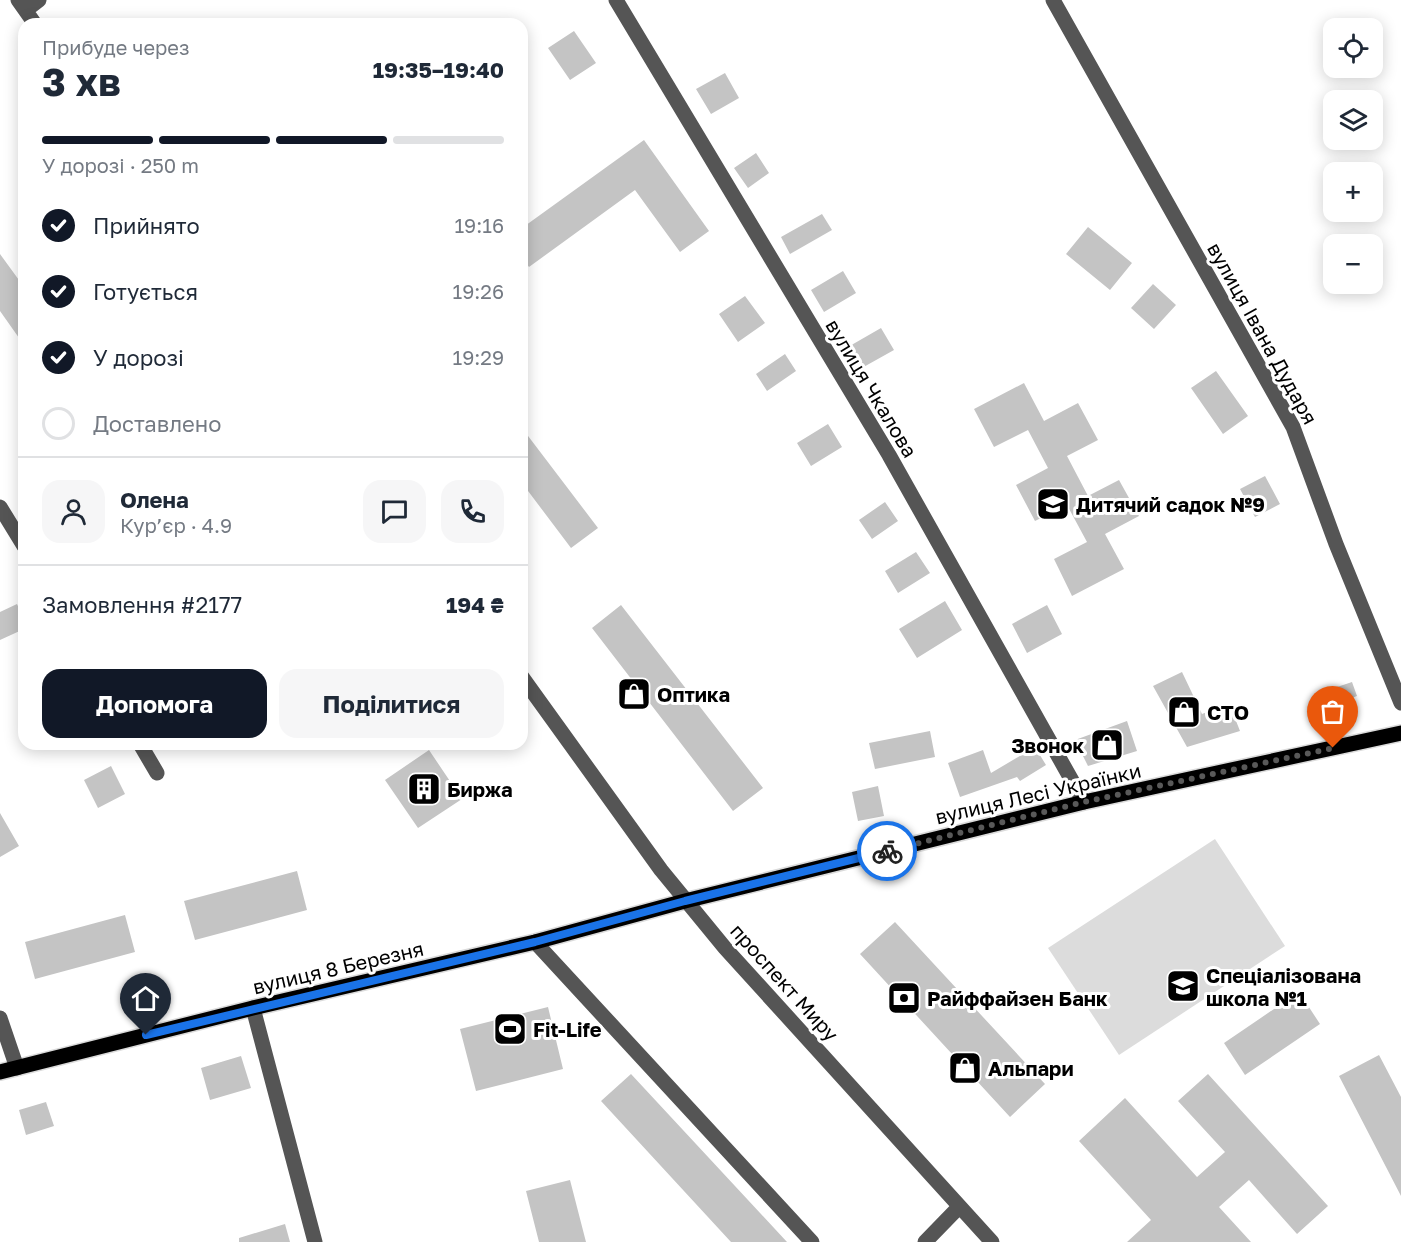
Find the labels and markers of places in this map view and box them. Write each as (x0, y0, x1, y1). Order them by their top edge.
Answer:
school or university icon: Дитячий садок №9 (1035, 486, 1071, 522)
place label: Дитячий садок №9 (1076, 492, 1265, 516)
shop icon: Оптика (616, 676, 652, 712)
place label: Оптика (657, 682, 730, 706)
pin (1307, 686, 1358, 748)
shop icon: СТО (1166, 694, 1202, 730)
place label: СТО (1207, 700, 1249, 724)
shop icon: Звонок (1089, 727, 1125, 763)
place label: Звонок (1011, 733, 1084, 757)
building icon: Биржа (406, 771, 442, 807)
place label: Биржа (447, 777, 513, 801)
place label: Спеціалізована школа №1 (1206, 963, 1361, 1010)
school or university icon: Спеціалізована школа №1 (1165, 968, 1201, 1004)
pin (120, 973, 171, 1035)
bank icon: Райффайзен Банк (886, 980, 922, 1016)
place label: Райффайзен Банк (927, 986, 1108, 1010)
sports icon: Fit-Life (492, 1011, 528, 1047)
place label: Fit-Life (533, 1017, 602, 1041)
shop icon: Альпари (947, 1050, 983, 1086)
place label: Альпари (988, 1056, 1074, 1080)

